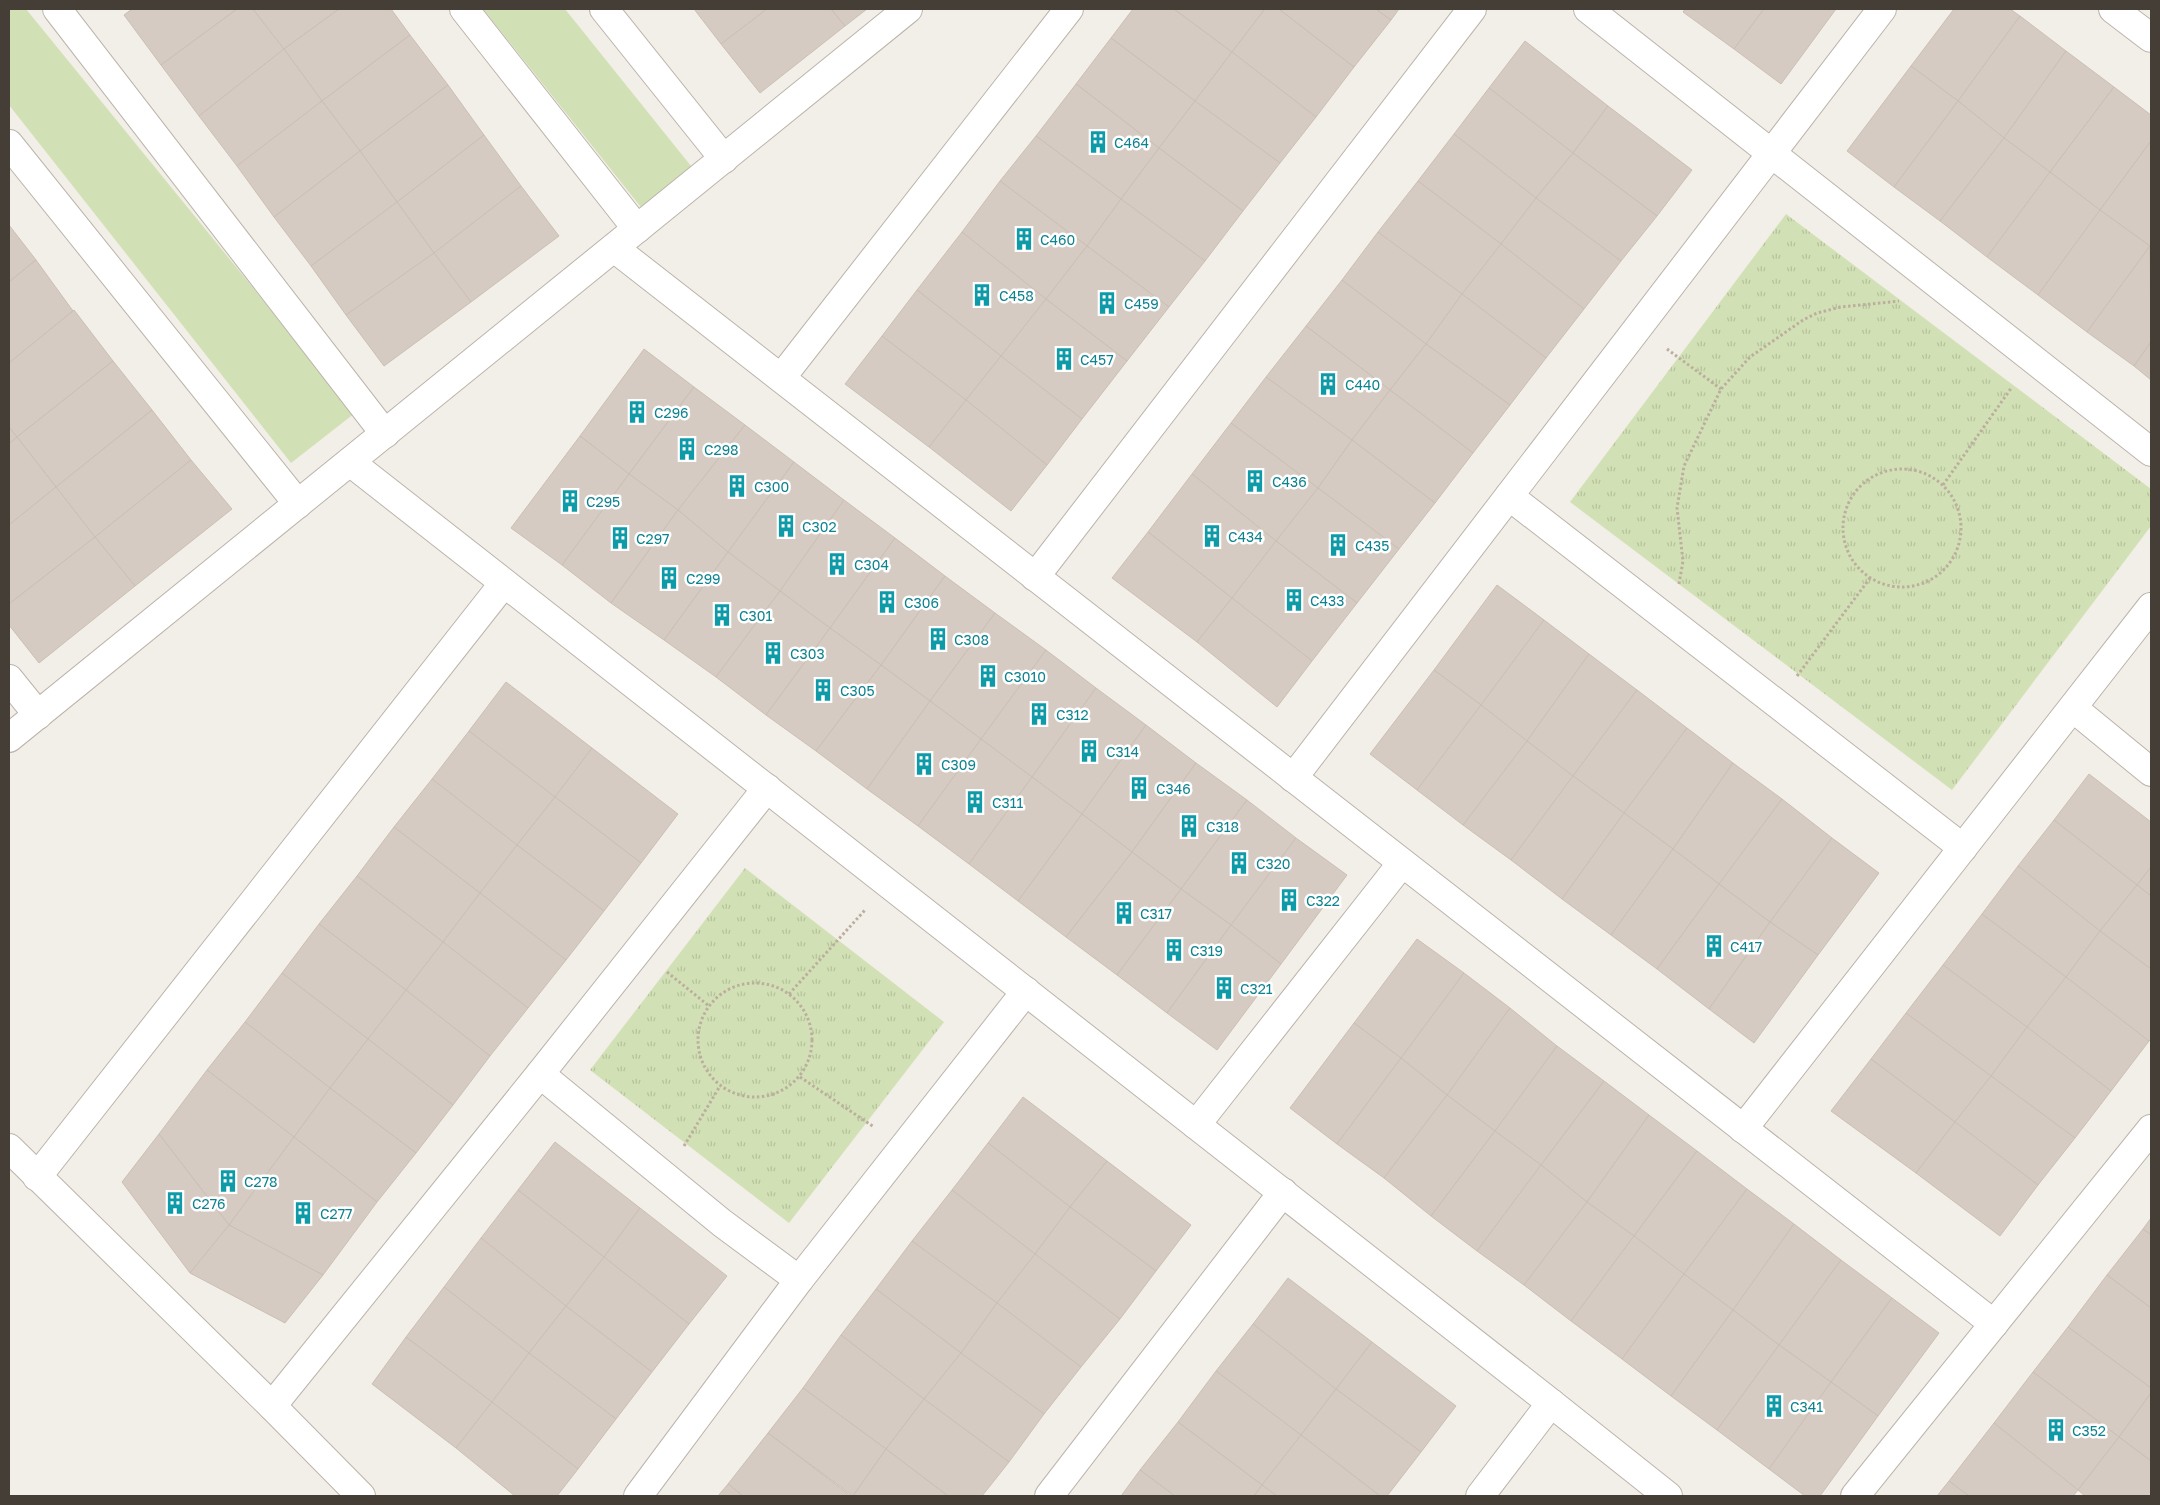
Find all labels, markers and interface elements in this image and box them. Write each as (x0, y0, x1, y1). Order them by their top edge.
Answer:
building icon: C464 (1085, 129, 1111, 155)
place label: C464 (1114, 134, 1149, 151)
building icon: C460 (1011, 226, 1037, 252)
place label: C460 (1040, 231, 1075, 248)
building icon: C458 (969, 282, 995, 308)
place label: C458 (999, 287, 1034, 304)
building icon: C459 (1094, 290, 1120, 316)
place label: C459 (1124, 295, 1159, 312)
building icon: C457 (1051, 346, 1077, 372)
place label: C457 (1080, 351, 1114, 368)
building icon: C440 (1315, 371, 1341, 397)
place label: C440 (1345, 376, 1380, 393)
building icon: C296 (624, 399, 650, 425)
place label: C296 (654, 404, 689, 421)
building icon: C298 (674, 436, 700, 462)
place label: C298 (704, 441, 739, 458)
building icon: C436 (1242, 468, 1268, 494)
building icon: C300 (724, 473, 750, 499)
place label: C436 (1272, 473, 1307, 490)
place label: C300 (754, 478, 789, 495)
building icon: C295 (557, 488, 583, 514)
place label: C295 (586, 493, 620, 510)
building icon: C302 (773, 513, 799, 539)
place label: C302 (802, 518, 837, 535)
building icon: C434 (1199, 523, 1225, 549)
building icon: C297 (607, 525, 633, 551)
place label: C434 (1228, 528, 1263, 545)
place label: C297 (636, 530, 670, 547)
building icon: C435 (1325, 532, 1351, 558)
place label: C435 (1355, 537, 1389, 554)
building icon: C304 (824, 551, 850, 577)
place label: C304 (854, 556, 889, 573)
building icon: C299 (656, 565, 682, 591)
place label: C299 (686, 570, 721, 587)
building icon: C433 (1281, 587, 1307, 613)
building icon: C306 (874, 589, 900, 615)
place label: C433 (1310, 592, 1344, 609)
place label: C306 (904, 594, 939, 611)
building icon: C301 (709, 602, 735, 628)
place label: C301 (739, 607, 772, 624)
building icon: C308 (925, 626, 951, 652)
place label: C308 (954, 631, 989, 648)
building icon: C303 (760, 640, 786, 666)
place label: C303 (790, 645, 825, 662)
building icon: C3010 (975, 663, 1001, 689)
place label: C3010 (1004, 668, 1046, 685)
building icon: C305 (810, 677, 836, 703)
place label: C305 (840, 682, 875, 699)
building icon: C312 (1026, 701, 1052, 727)
place label: C312 (1056, 706, 1089, 723)
building icon: C314 (1076, 738, 1102, 764)
place label: C314 (1106, 743, 1139, 760)
building icon: C309 (911, 751, 937, 777)
place label: C309 (941, 756, 976, 773)
building icon: C346 (1126, 775, 1152, 801)
place label: C346 (1156, 780, 1191, 797)
building icon: C311 (962, 789, 988, 815)
place label: C311 (992, 794, 1023, 811)
building icon: C318 (1176, 813, 1202, 839)
place label: C318 (1206, 818, 1239, 835)
building icon: C320 (1226, 850, 1252, 876)
place label: C320 (1256, 855, 1291, 872)
building icon: C322 (1276, 887, 1302, 913)
place label: C322 (1306, 892, 1340, 909)
building icon: C317 (1111, 900, 1137, 926)
place label: C317 (1140, 905, 1172, 922)
building icon: C417 (1701, 933, 1727, 959)
building icon: C319 (1161, 937, 1187, 963)
place label: C417 (1730, 938, 1762, 955)
place label: C319 (1190, 942, 1223, 959)
building icon: C321 (1211, 975, 1237, 1001)
place label: C321 (1240, 980, 1273, 997)
building icon: C278 (215, 1168, 241, 1194)
place label: C278 (244, 1173, 278, 1190)
building icon: C276 (162, 1190, 188, 1216)
place label: C276 (192, 1195, 226, 1212)
building icon: C277 (290, 1200, 316, 1226)
place label: C277 (320, 1205, 352, 1222)
building icon: C341 (1761, 1393, 1787, 1419)
place label: C341 (1790, 1398, 1823, 1415)
building icon: C352 (2043, 1417, 2069, 1443)
place label: C352 (2072, 1422, 2106, 1439)

